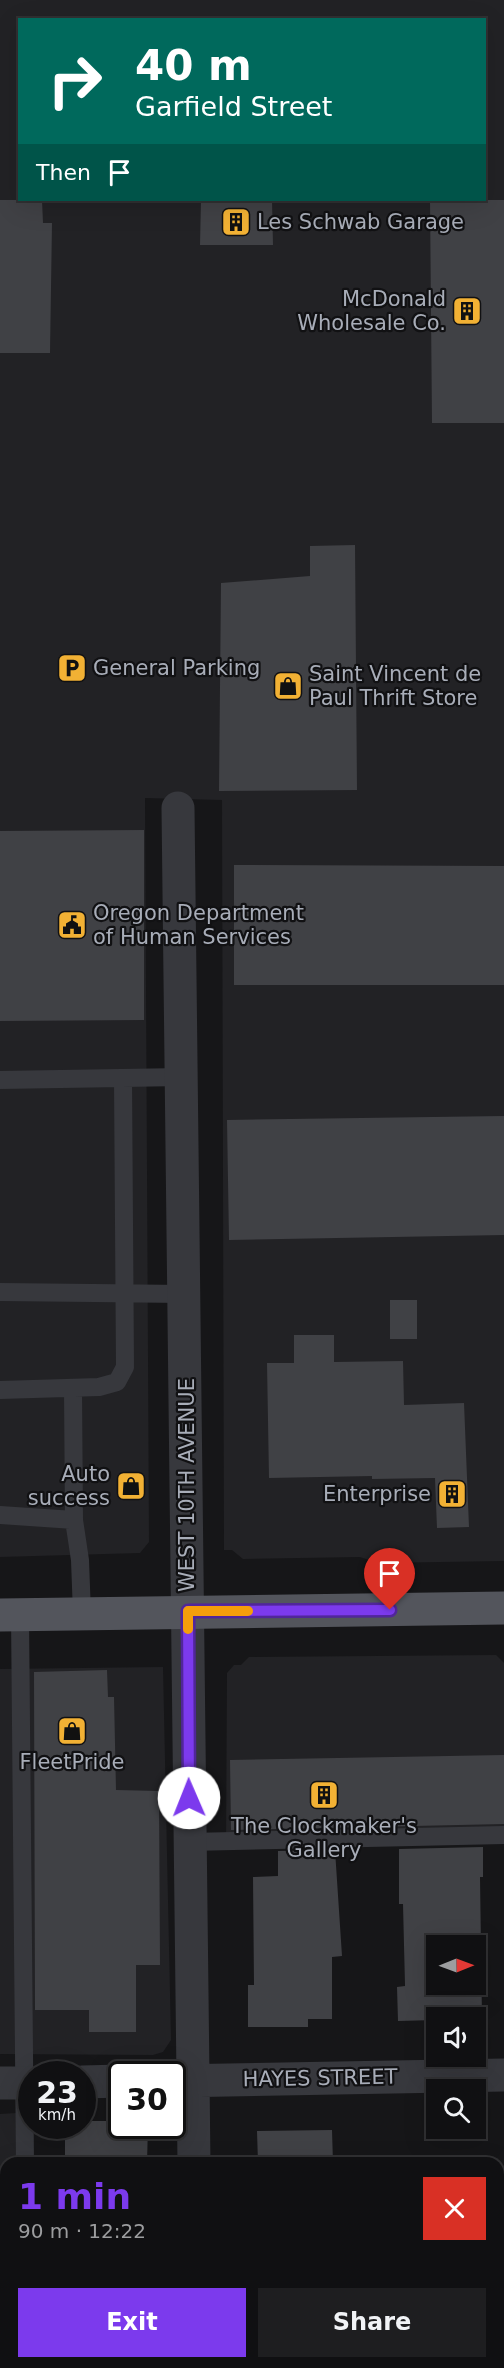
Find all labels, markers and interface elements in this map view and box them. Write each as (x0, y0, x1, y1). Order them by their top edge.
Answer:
text: 40 m (135, 41, 252, 90)
icon: right (36, 42, 114, 120)
text: Garfield Street (135, 91, 332, 122)
icon: arrive (103, 156, 136, 189)
text: Then (36, 160, 91, 185)
building icon: Les Schwab Garage (220, 206, 252, 238)
place label: Les Schwab Garage (257, 210, 464, 234)
place label: McDonald Wholesale Co. (297, 287, 446, 335)
building icon: McDonald Wholesale Co. (451, 295, 483, 327)
parking icon: General Parking (56, 652, 88, 684)
place label: General Parking (93, 656, 260, 680)
place label: Saint Vincent de Paul Thrift Store (309, 662, 481, 710)
shop icon: Saint Vincent de Paul Thrift Store (272, 670, 304, 702)
place label: Oregon Department of Human Services (93, 901, 304, 949)
public building icon: Oregon Department of Human Services (56, 909, 88, 941)
street label: WEST 10TH AVENUE (175, 1378, 199, 1592)
place label: Auto success (28, 1462, 110, 1510)
shop icon: Auto success (115, 1470, 147, 1502)
building icon: Enterprise (436, 1478, 468, 1510)
place label: Enterprise (323, 1482, 431, 1506)
pin (364, 1548, 415, 1610)
icon: arrive (373, 1557, 406, 1590)
shop icon: FleetPride (56, 1715, 88, 1747)
place label: FleetPride (20, 1750, 125, 1774)
position arrow (157, 1766, 221, 1830)
building icon: The Clockmaker's Gallery (308, 1779, 340, 1811)
place label: The Clockmaker's Gallery (230, 1814, 417, 1862)
north arrow (426, 1935, 486, 1995)
map controls (426, 1935, 486, 2139)
button: sound (426, 2007, 486, 2067)
speed limit sign: 30 (108, 2061, 186, 2139)
street label: HAYES STREET (242, 2065, 398, 2091)
text: 23 (36, 2075, 78, 2110)
button: search (426, 2079, 486, 2139)
text: km/h (38, 2106, 76, 2124)
text: 1 min (18, 2176, 131, 2217)
button: close (423, 2177, 486, 2240)
text: 90 m · 12:22 (18, 2219, 146, 2243)
button: Exit (18, 2288, 246, 2357)
button: Share (258, 2288, 486, 2357)

